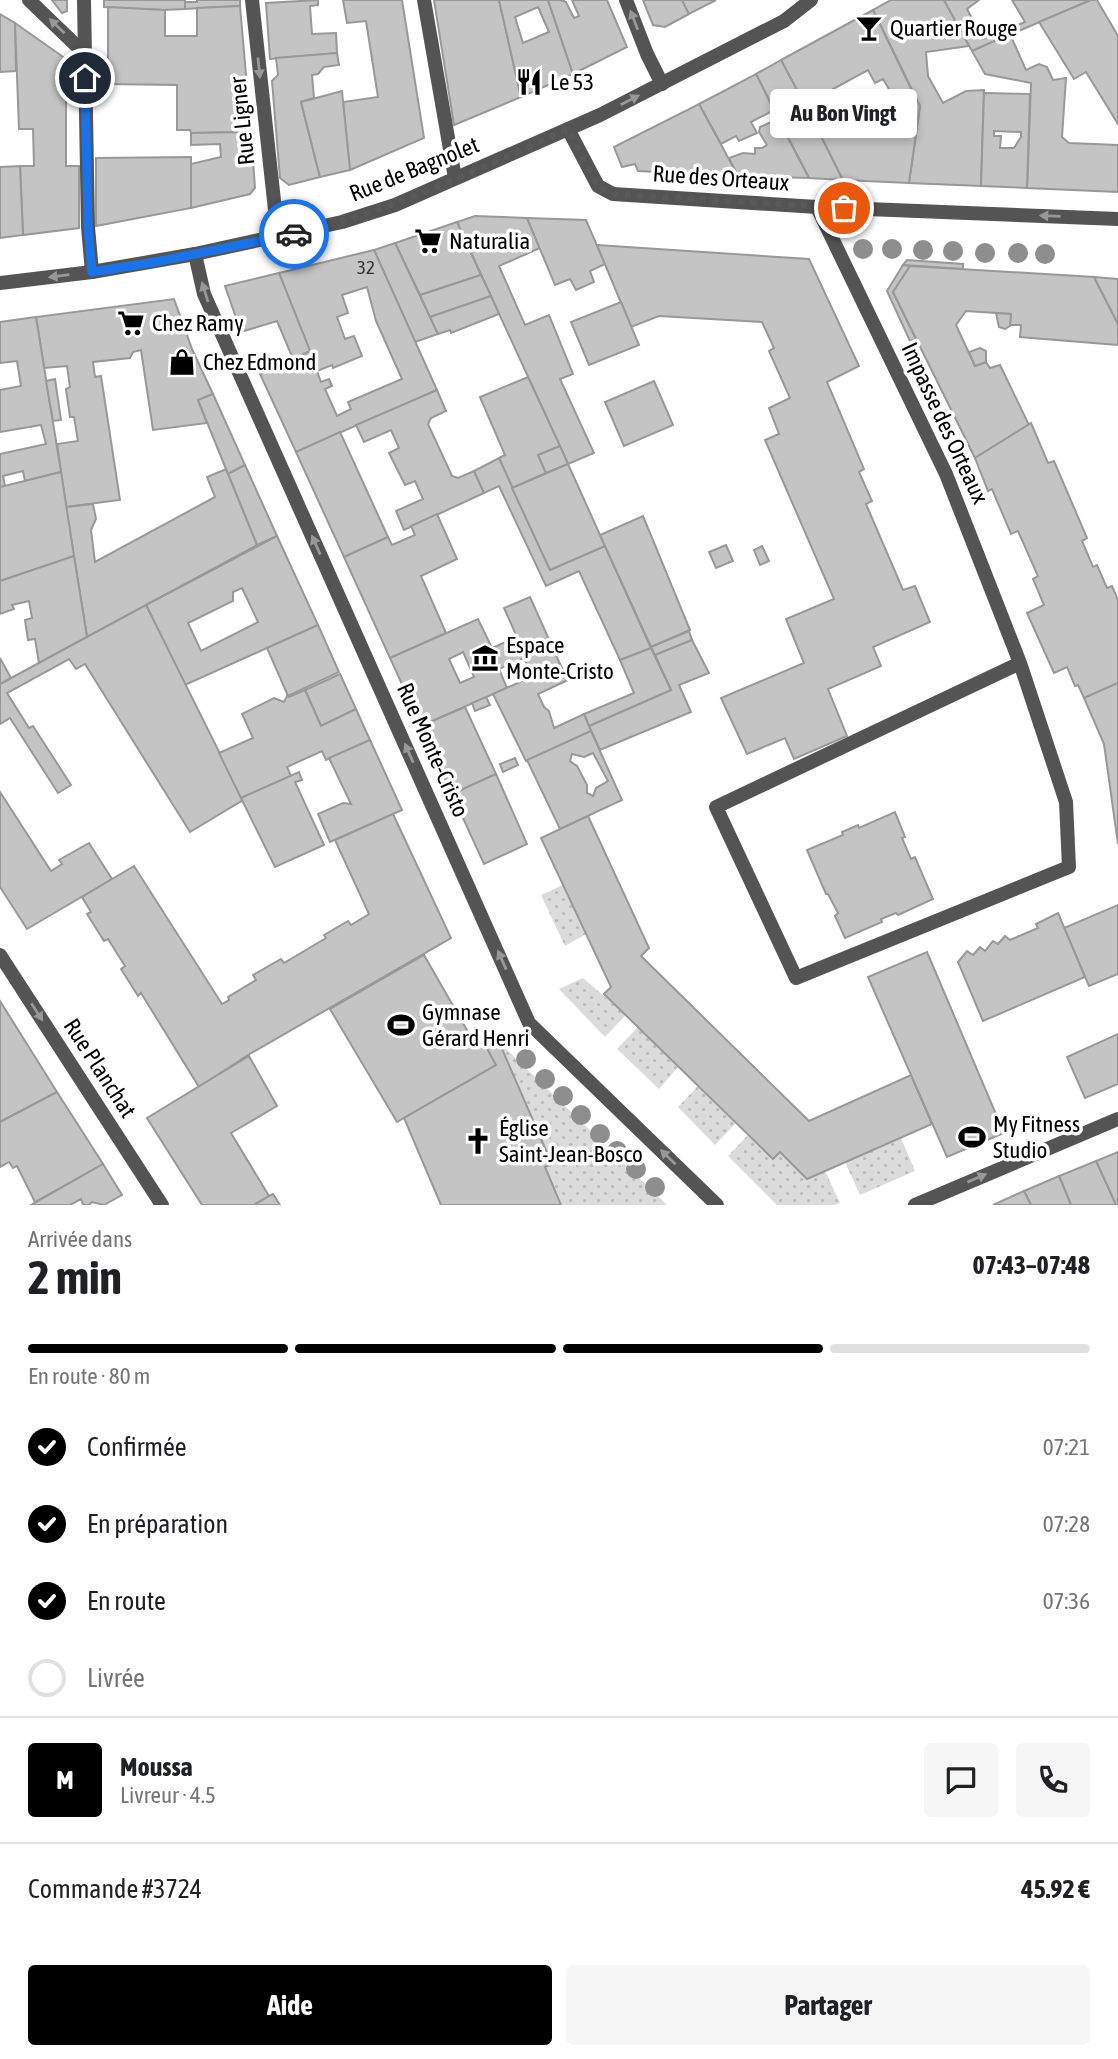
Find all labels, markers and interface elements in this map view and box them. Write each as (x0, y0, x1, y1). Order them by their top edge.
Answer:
one-way arrow (628, 9, 639, 30)
bar icon: Quartier Rouge (854, 13, 884, 43)
place label: Quartier Rouge (890, 15, 1017, 41)
one-way arrow (48, 18, 65, 35)
pin (55, 48, 115, 108)
one-way arrow (254, 57, 265, 79)
icon: home (66, 59, 104, 97)
restaurant icon: Le 53 (514, 67, 544, 97)
place label: Le 53 (550, 69, 594, 95)
street label: Rue Ligner (224, 74, 260, 166)
callout: Au Bon Vingt (770, 89, 917, 138)
one-way arrow (620, 94, 640, 105)
text: Au Bon Vingt (791, 100, 896, 126)
street label: Rue de Bagnolet (346, 131, 482, 207)
street label: Rue des Orteaux (652, 160, 790, 196)
pin (814, 178, 874, 238)
icon: bag (825, 189, 863, 227)
courier (259, 199, 329, 269)
one-way arrow (1039, 211, 1061, 222)
icon: car (275, 215, 313, 253)
supermarket icon: Naturalia (413, 226, 443, 256)
place label: Naturalia (449, 228, 530, 254)
house number: 32 (357, 256, 375, 278)
one-way arrow (47, 270, 69, 281)
one-way arrow (199, 281, 210, 302)
supermarket icon: Chez Ramy (116, 308, 146, 338)
place label: Chez Ramy (152, 310, 244, 336)
street label: Impasse des Orteaux (896, 338, 994, 508)
shop icon: Chez Edmond (167, 347, 197, 377)
place label: Chez Edmond (203, 349, 317, 375)
one-way arrow (310, 535, 322, 555)
place label: Espace Monte-Cristo (506, 632, 614, 684)
museum icon: Espace Monte-Cristo (470, 643, 500, 673)
street label: Rue Monte-Cristo (392, 679, 474, 821)
one-way arrow (403, 742, 414, 763)
one-way arrow (496, 950, 507, 971)
place label: Gymnase Gérard Henri (422, 999, 530, 1051)
one-way arrow (31, 1003, 44, 1022)
sports icon: Gymnase Gérard Henri (386, 1010, 416, 1040)
street label: Rue Planchat (58, 1014, 142, 1122)
place label: My Fitness Studio (993, 1111, 1080, 1163)
place label: Église Saint-Jean-Bosco (499, 1115, 643, 1167)
sports icon: My Fitness Studio (957, 1122, 987, 1152)
church icon: Église Saint-Jean-Bosco (463, 1126, 493, 1156)
one-way arrow (660, 1150, 677, 1166)
one-way arrow (967, 1173, 988, 1184)
text: Arrivée dans (28, 1226, 132, 1252)
text: 07:43–07:48 (973, 1250, 1090, 1280)
text: 2 min (28, 1251, 122, 1304)
text: En route · 80 m (28, 1363, 150, 1389)
icon: check (28, 1428, 66, 1466)
text: Confirmée (87, 1432, 187, 1462)
text: 07:21 (1043, 1434, 1090, 1460)
icon: check (28, 1505, 66, 1543)
text: En préparation (87, 1509, 228, 1539)
text: 07:28 (1043, 1511, 1090, 1537)
icon: check (28, 1582, 66, 1620)
text: En route (87, 1586, 166, 1616)
text: 07:36 (1043, 1588, 1090, 1614)
text: Livrée (87, 1663, 145, 1693)
button: chat (924, 1743, 998, 1817)
button: phone (1016, 1743, 1090, 1817)
text: Moussa (120, 1752, 193, 1782)
text: M (56, 1765, 74, 1795)
text: Livreur · 4.5 (120, 1782, 216, 1808)
text: Commande #3724 (28, 1874, 202, 1904)
text: 45.92 € (1021, 1874, 1090, 1904)
button: Aide (28, 1965, 552, 2045)
button: Partager (566, 1965, 1090, 2045)

